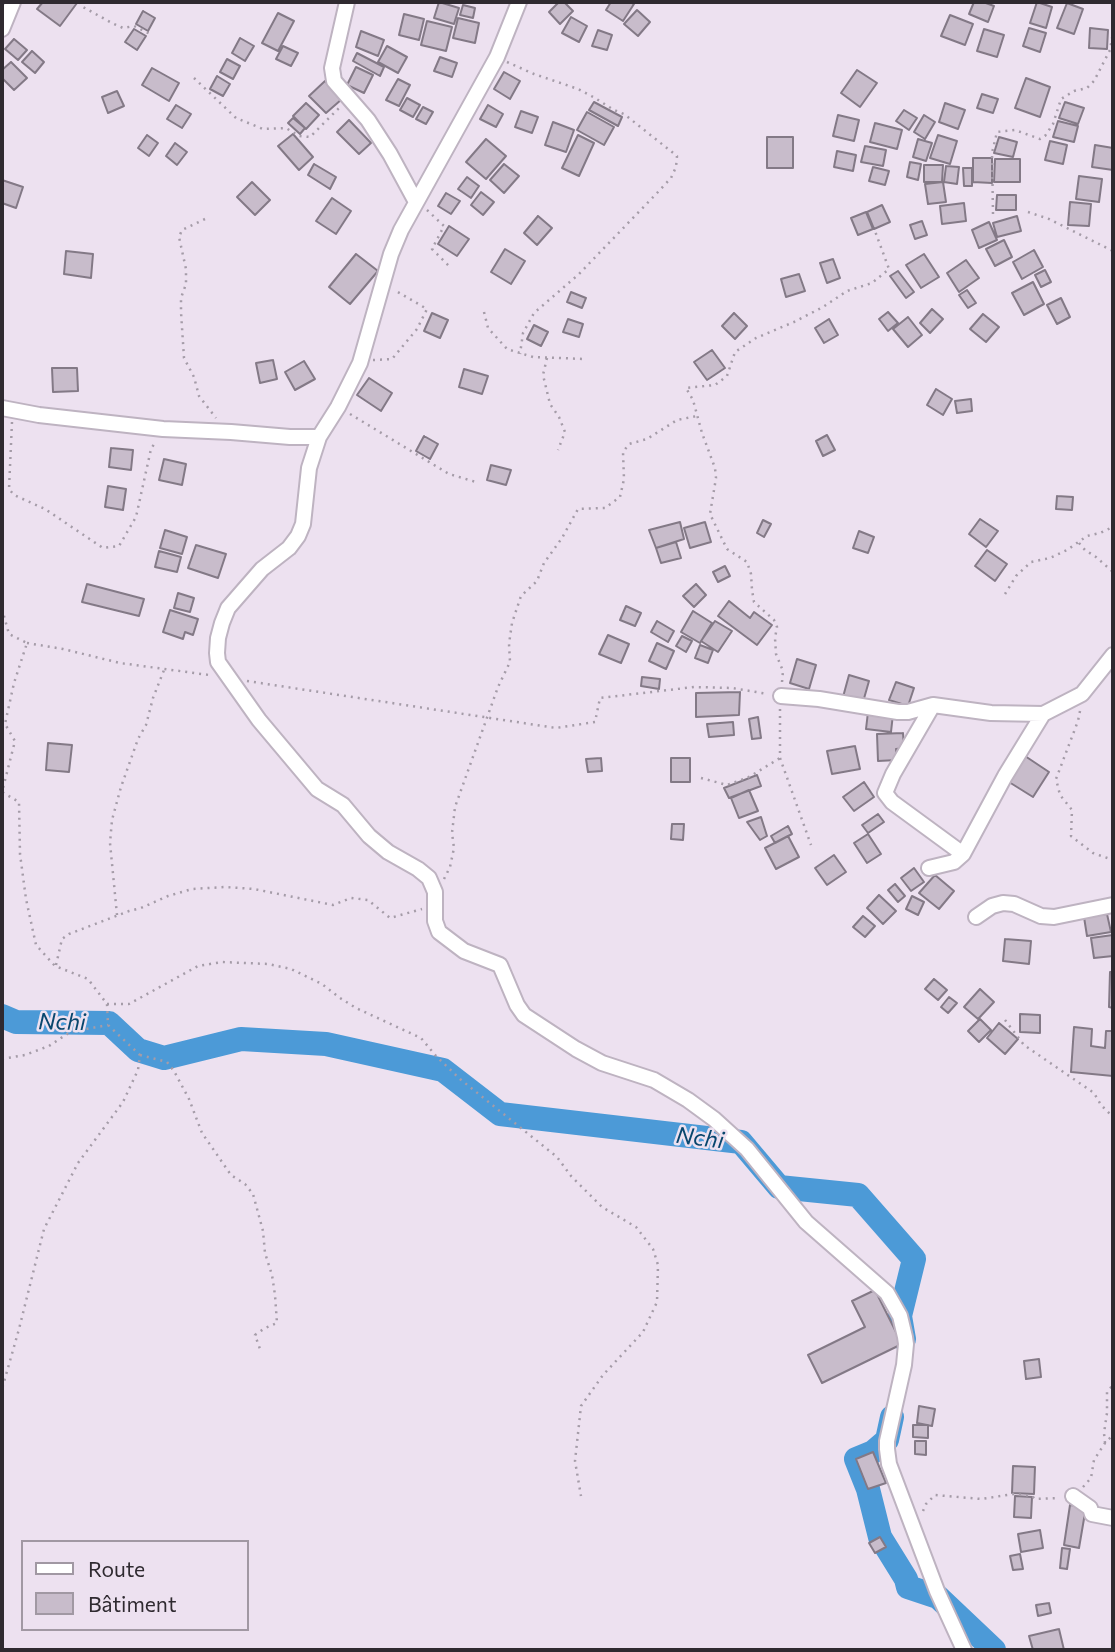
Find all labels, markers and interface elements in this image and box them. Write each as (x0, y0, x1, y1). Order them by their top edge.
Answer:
water label: Nchi (38, 1008, 86, 1036)
water label: Nchi (675, 1121, 725, 1155)
legend (21, 1540, 248, 1631)
text: Route (88, 1556, 145, 1581)
text: Bâtiment (88, 1591, 177, 1616)

